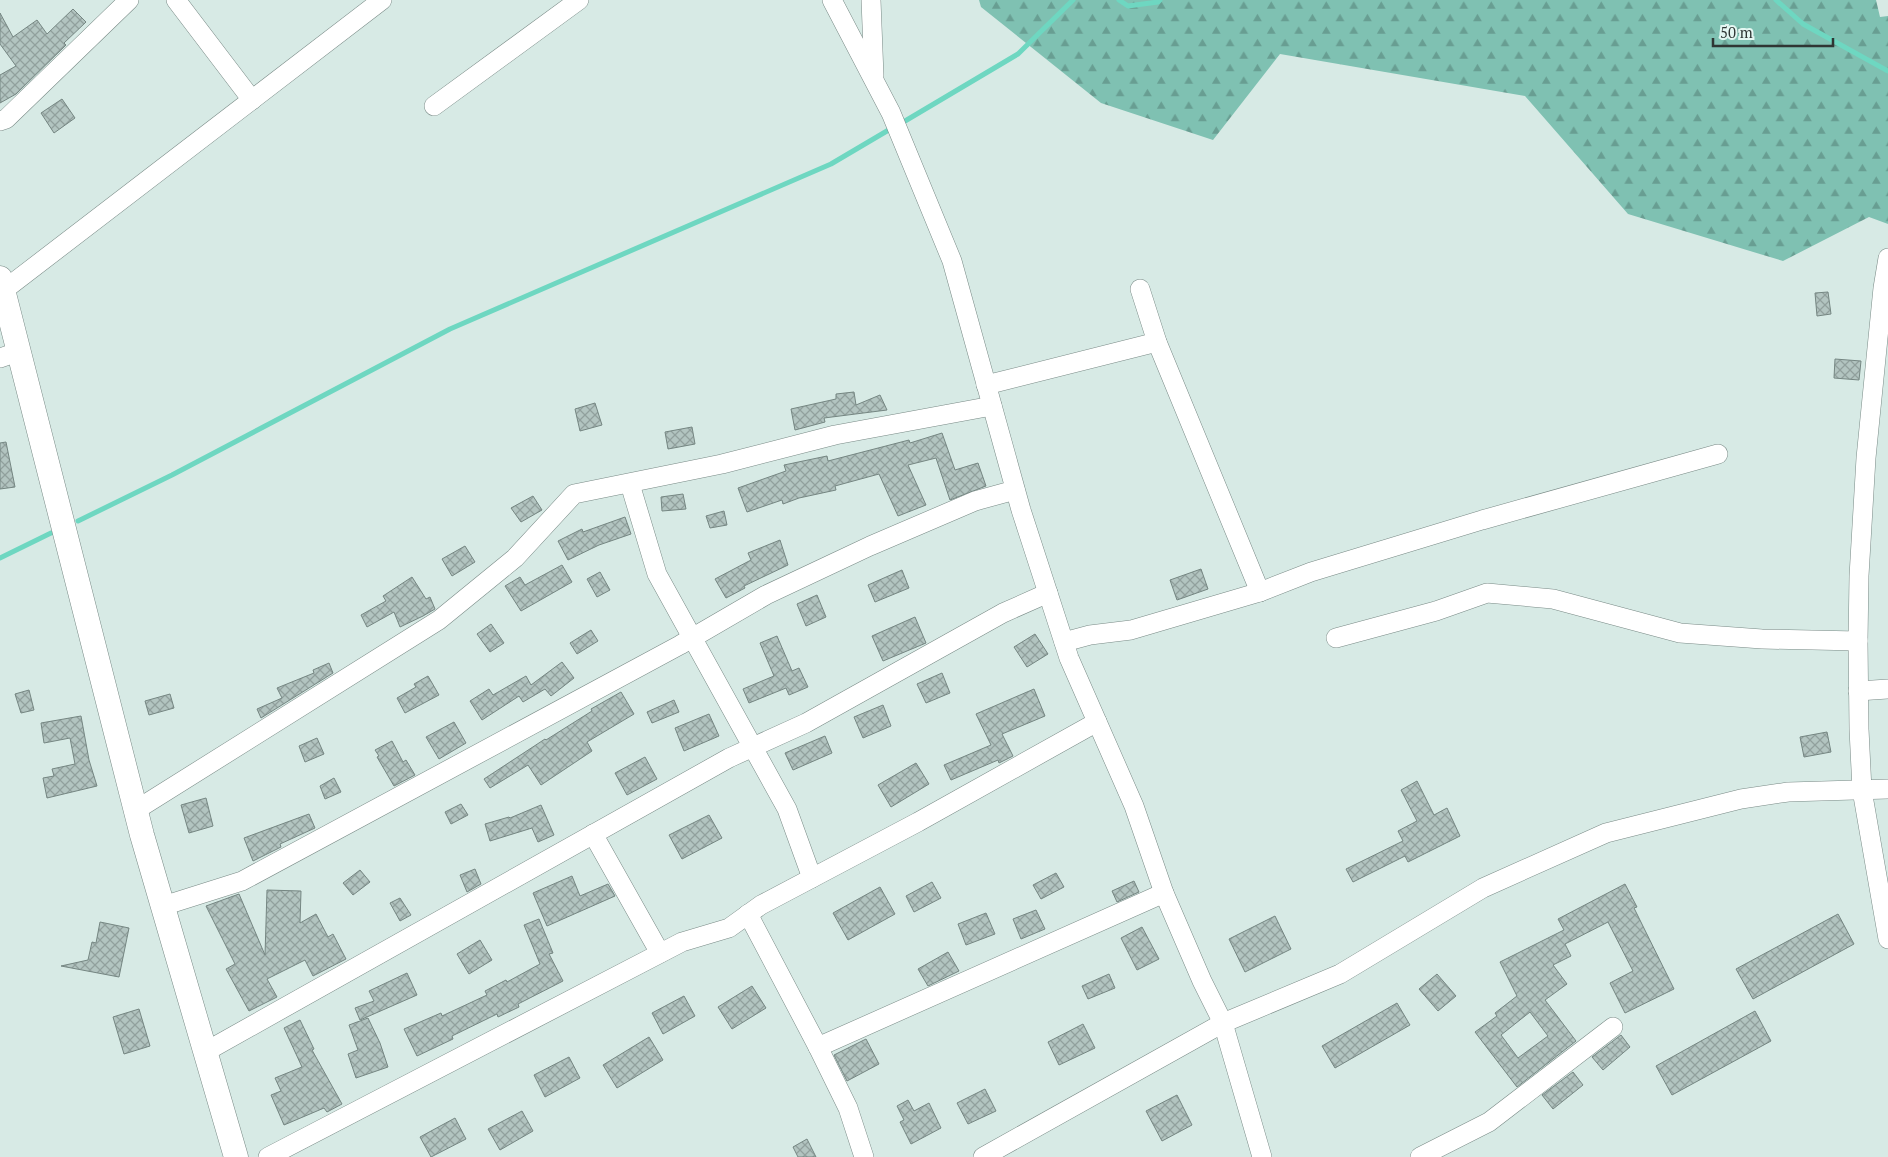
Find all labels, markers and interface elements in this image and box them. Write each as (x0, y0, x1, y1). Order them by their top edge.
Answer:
scale bar (1713, 15, 1833, 47)
text: 50 m (1720, 22, 1753, 42)

